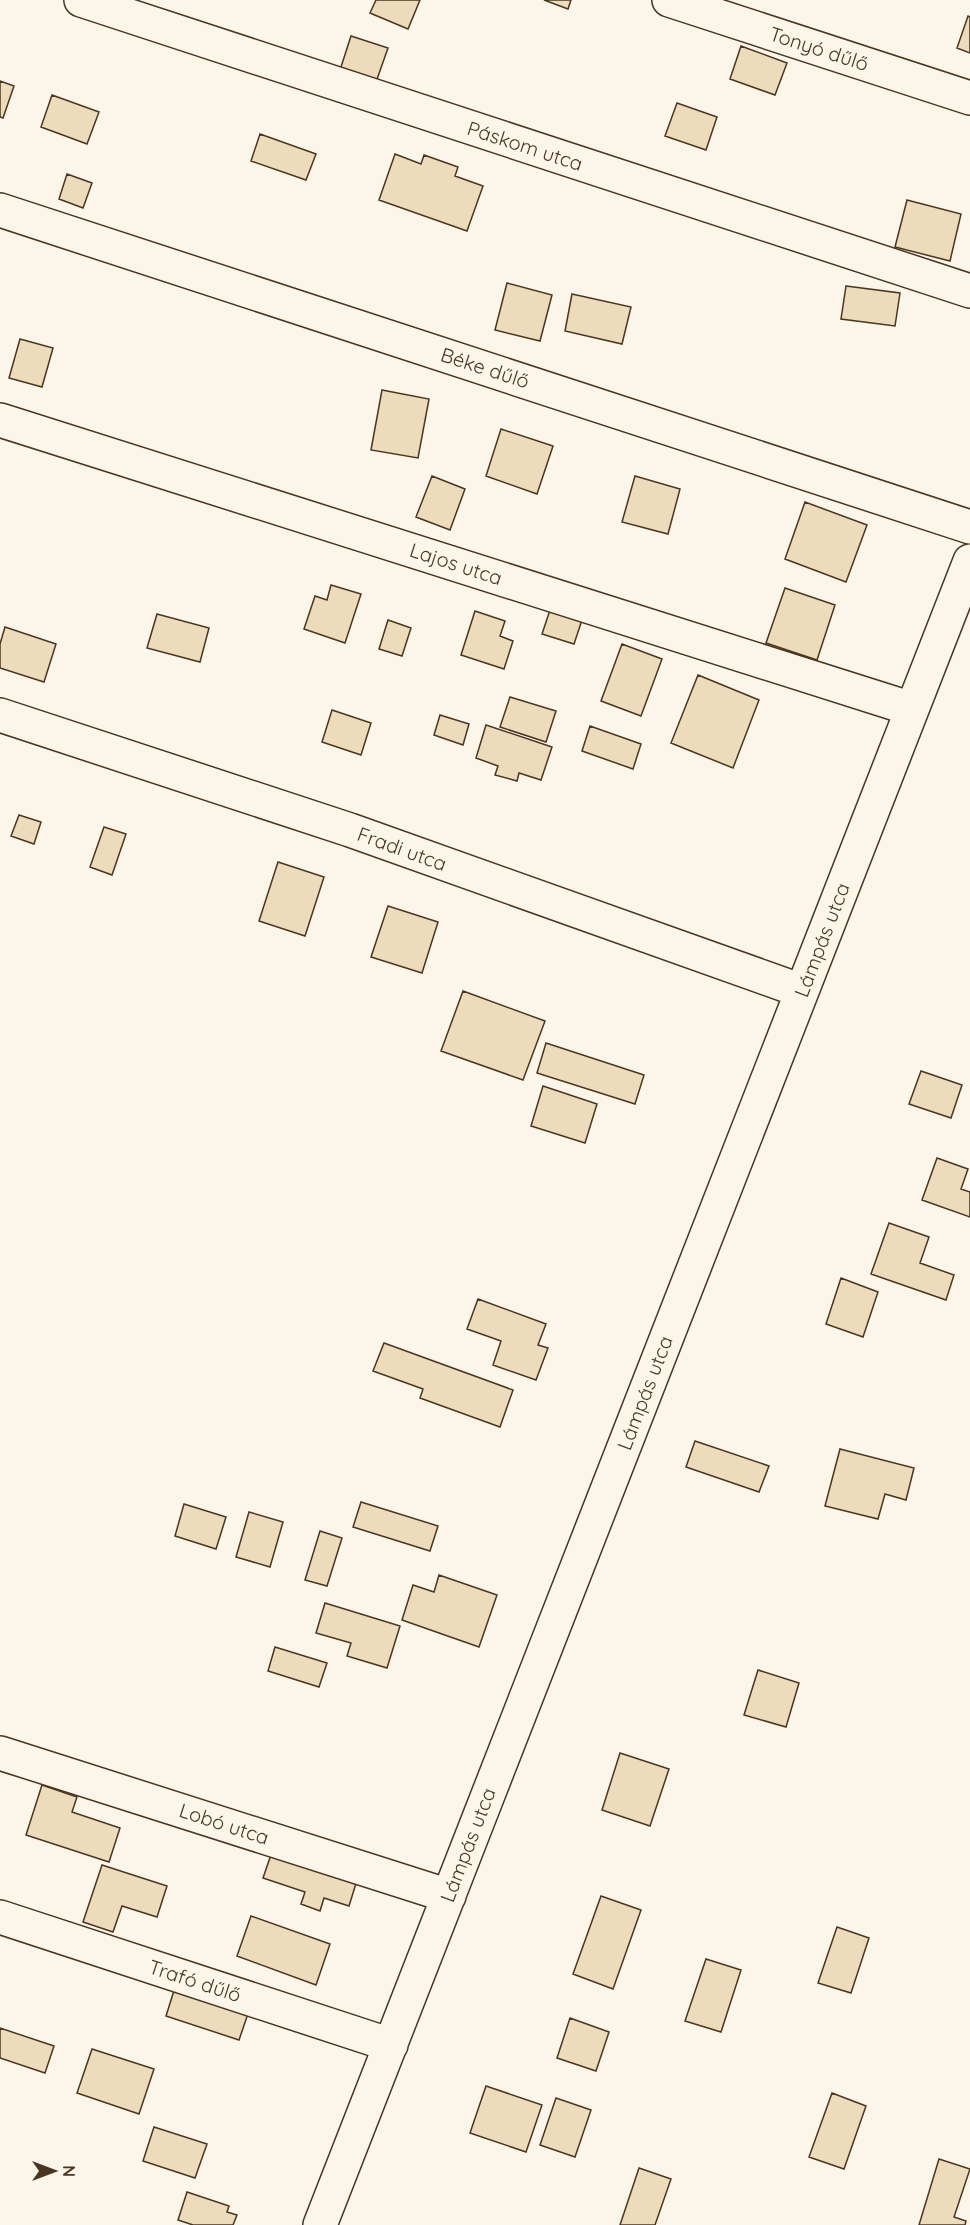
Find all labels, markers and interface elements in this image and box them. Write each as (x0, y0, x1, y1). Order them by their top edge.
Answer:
street label: Tonyó dűlő (766, 21, 872, 76)
street label: Páskom utca (464, 115, 586, 176)
street label: Béke dűlő (438, 341, 533, 394)
street label: Lajos utca (407, 537, 505, 590)
street label: Fradi utca (354, 821, 450, 876)
street label: Lámpás utca (788, 879, 855, 1001)
street label: Lámpás utca (611, 1332, 678, 1454)
street label: Lámpás utca (434, 1784, 501, 1906)
street label: Lobó utca (176, 1797, 272, 1850)
street label: Trafó dűlő (146, 1954, 245, 2007)
north arrow (24, 2141, 84, 2201)
text: N (59, 2165, 79, 2177)

